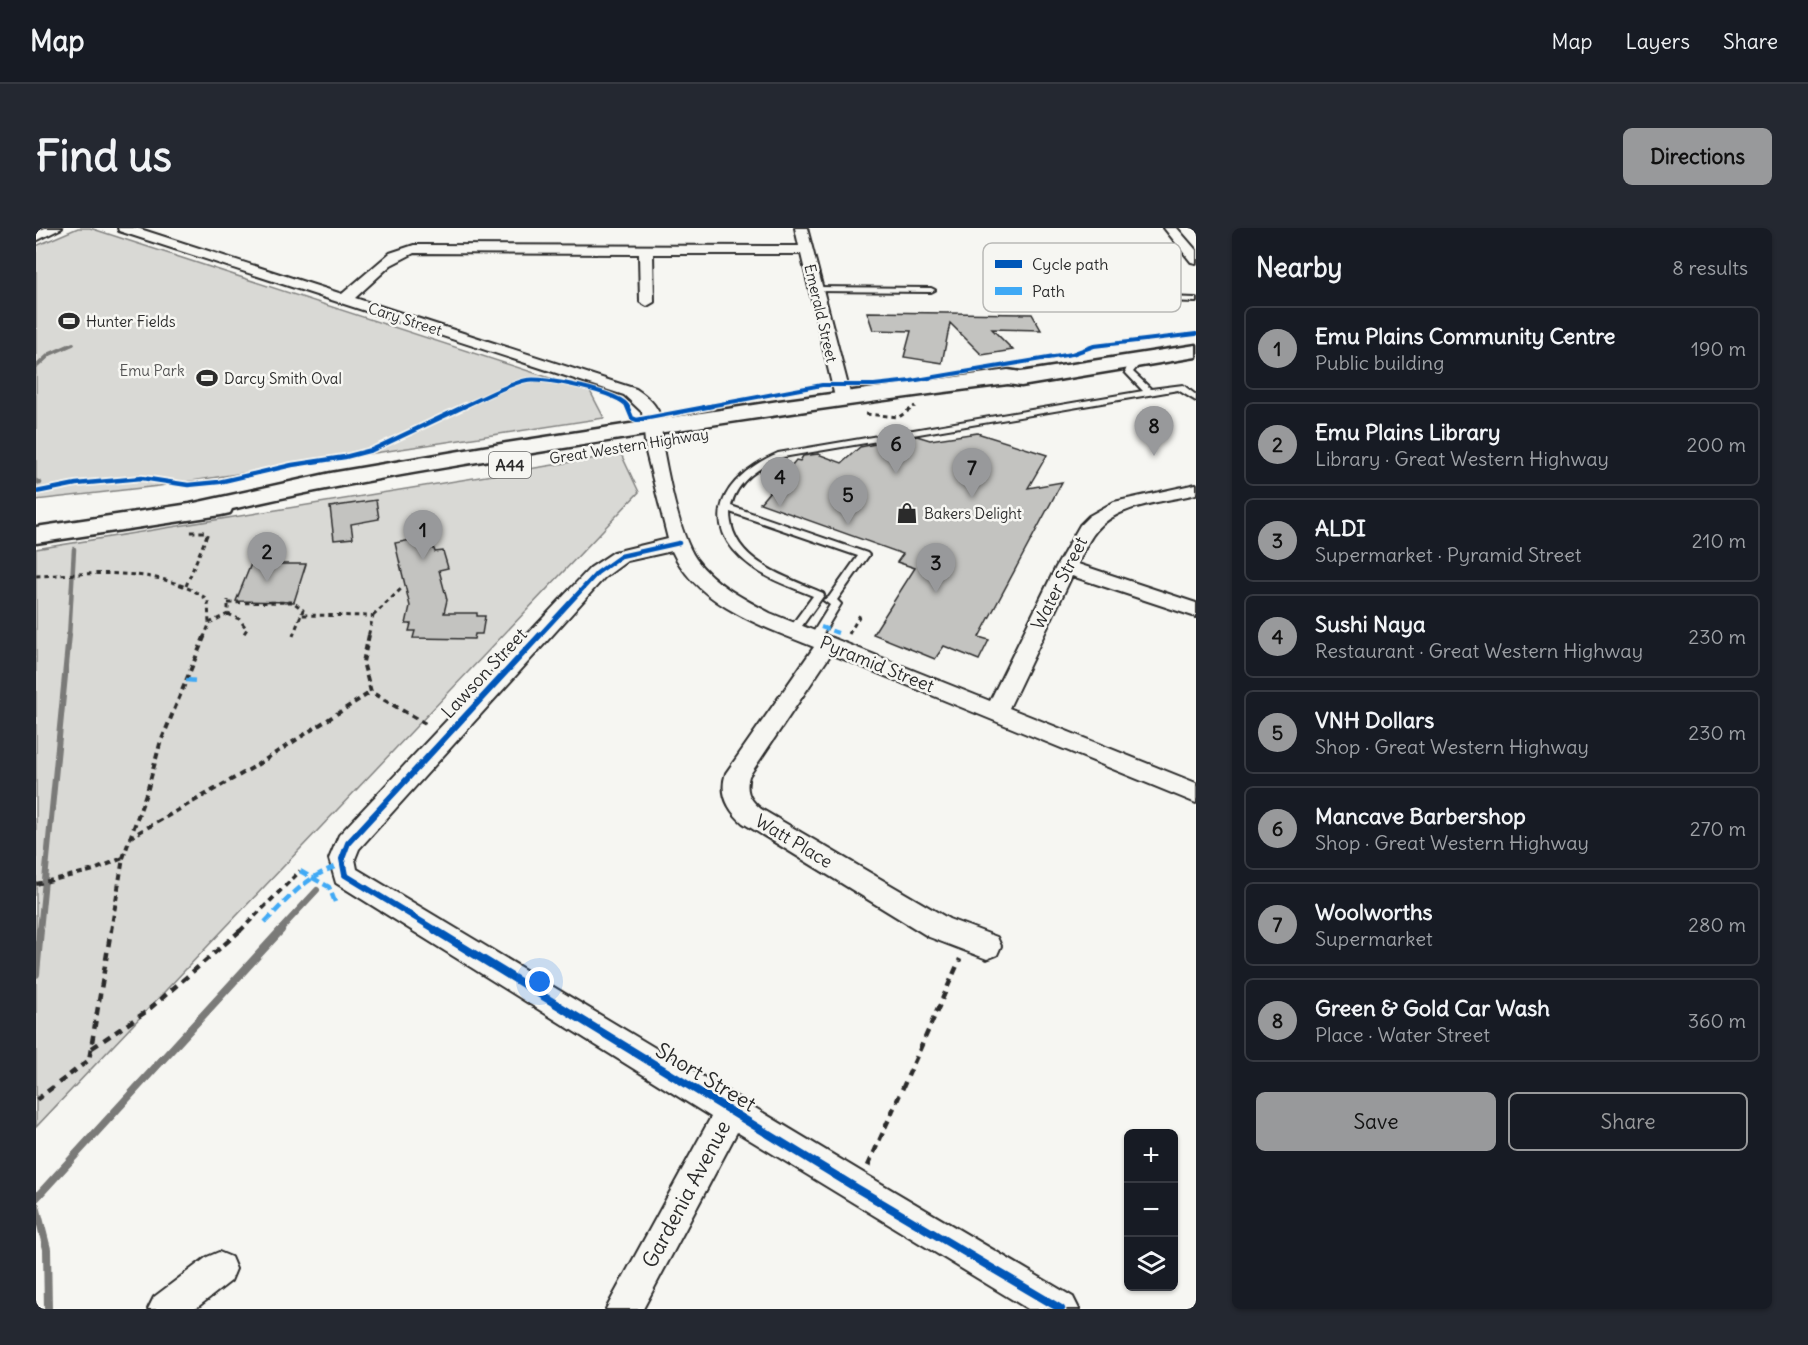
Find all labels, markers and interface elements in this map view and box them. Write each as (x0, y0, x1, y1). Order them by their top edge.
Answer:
text: Map (30, 23, 84, 59)
text: Map (1552, 28, 1592, 55)
text: Layers (1625, 28, 1690, 55)
text: Share (1723, 28, 1778, 55)
button: Directions (1623, 128, 1772, 185)
text: Find us (36, 130, 172, 182)
legend (983, 243, 1181, 312)
text: Nearby (1256, 251, 1342, 284)
text: Cycle path (1032, 254, 1108, 274)
text: 8 results (1672, 255, 1748, 280)
street label: Emerald Street (800, 262, 842, 364)
text: Path (1032, 281, 1065, 301)
street label: Cary Street (366, 298, 444, 340)
sports icon: Hunter Fields (57, 309, 81, 333)
place label: Hunter Fields (86, 312, 176, 331)
text: Emu Plains Community Centre (1315, 322, 1615, 350)
text: 1 (1274, 336, 1281, 361)
text: 190 m (1691, 336, 1746, 361)
text: Public building (1315, 350, 1444, 375)
park label: Emu Park (119, 361, 185, 380)
sports icon: Darcy Smith Oval (195, 366, 219, 390)
place label: Darcy Smith Oval (224, 369, 342, 388)
pin: 8 (1134, 406, 1174, 456)
text: Emu Plains Library (1315, 418, 1501, 446)
street label: Great Western Highway (548, 424, 710, 468)
pin: 6 (876, 424, 916, 474)
text: 2 (1272, 432, 1283, 457)
text: 200 m (1686, 432, 1746, 457)
text: Library · Great Western Highway (1315, 446, 1609, 471)
pin: 7 (952, 448, 992, 498)
road number: A44 (489, 452, 531, 478)
pin: 4 (760, 458, 800, 507)
pin: 5 (828, 476, 868, 525)
shop icon: Bakers Delight (895, 501, 919, 525)
place label: Bakers Delight (924, 504, 1022, 523)
pin: 1 (404, 510, 442, 560)
text: ALDI (1315, 514, 1366, 542)
text: 3 (1272, 528, 1283, 553)
text: 210 m (1692, 528, 1746, 553)
pin: 2 (248, 532, 286, 582)
street label: Water Street (1026, 533, 1092, 633)
text: Supermarket · Pyramid Street (1315, 542, 1581, 567)
pin: 3 (916, 544, 956, 593)
text: Sushi Naya (1315, 610, 1426, 638)
street label: Lawson Street (436, 623, 532, 723)
text: 4 (1272, 624, 1283, 649)
text: 230 m (1688, 624, 1746, 649)
street label: Pyramid Street (817, 631, 937, 697)
text: Restaurant · Great Western Highway (1315, 638, 1643, 663)
text: VNH Dollars (1315, 706, 1434, 734)
text: 5 (1272, 720, 1283, 745)
text: 230 m (1688, 720, 1746, 745)
text: Shop · Great Western Highway (1315, 734, 1589, 759)
text: Mancave Barbershop (1315, 802, 1526, 830)
street label: Watt Place (751, 809, 837, 873)
text: 6 (1272, 816, 1283, 841)
text: 270 m (1690, 816, 1746, 841)
text: Shop · Great Western Highway (1315, 830, 1589, 855)
text: Woolworths (1315, 898, 1433, 926)
text: 7 (1273, 912, 1282, 937)
text: 280 m (1688, 912, 1746, 937)
text: Supermarket (1315, 926, 1433, 951)
your location (525, 967, 554, 996)
text: Green & Gold Car Wash (1315, 994, 1550, 1022)
text: 8 (1272, 1008, 1283, 1033)
text: 360 m (1688, 1008, 1746, 1033)
text: Place · Water Street (1315, 1022, 1490, 1047)
street label: Short Street (651, 1037, 761, 1117)
button: Save (1256, 1092, 1496, 1151)
button: Share (1508, 1092, 1748, 1151)
street label: Gardenia Avenue (636, 1116, 736, 1272)
map controls (1124, 1129, 1178, 1291)
button: + (1124, 1129, 1178, 1183)
button: − (1124, 1183, 1178, 1237)
button: layers (1124, 1237, 1178, 1291)

